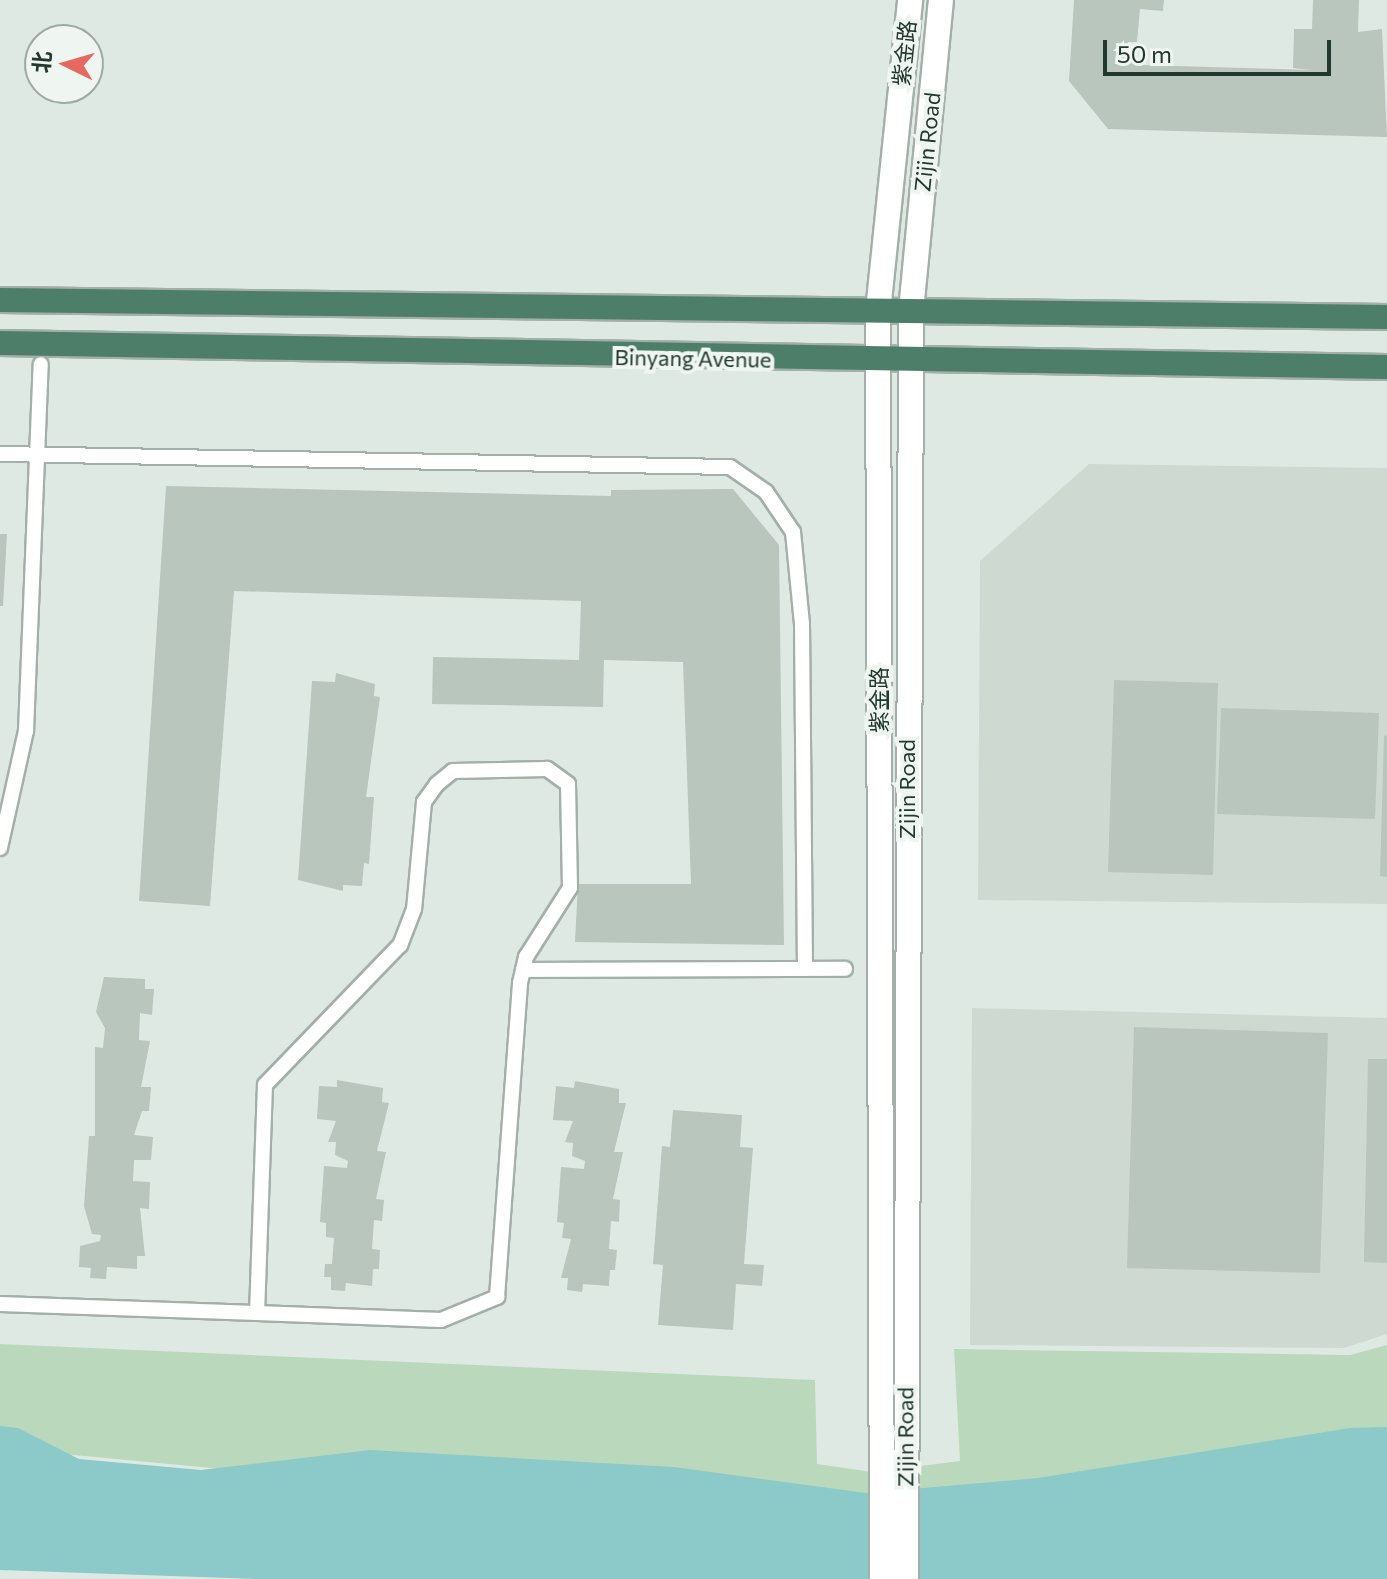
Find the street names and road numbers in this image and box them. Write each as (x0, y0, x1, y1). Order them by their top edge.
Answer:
street label: 紫金路 (887, 19, 921, 87)
street label: Zijin Road (909, 91, 945, 193)
street label: Binyang Avenue (614, 343, 772, 373)
street label: 紫金路 (866, 667, 892, 733)
street label: Zijin Road (894, 739, 920, 839)
street label: Zijin Road (892, 1387, 918, 1487)

